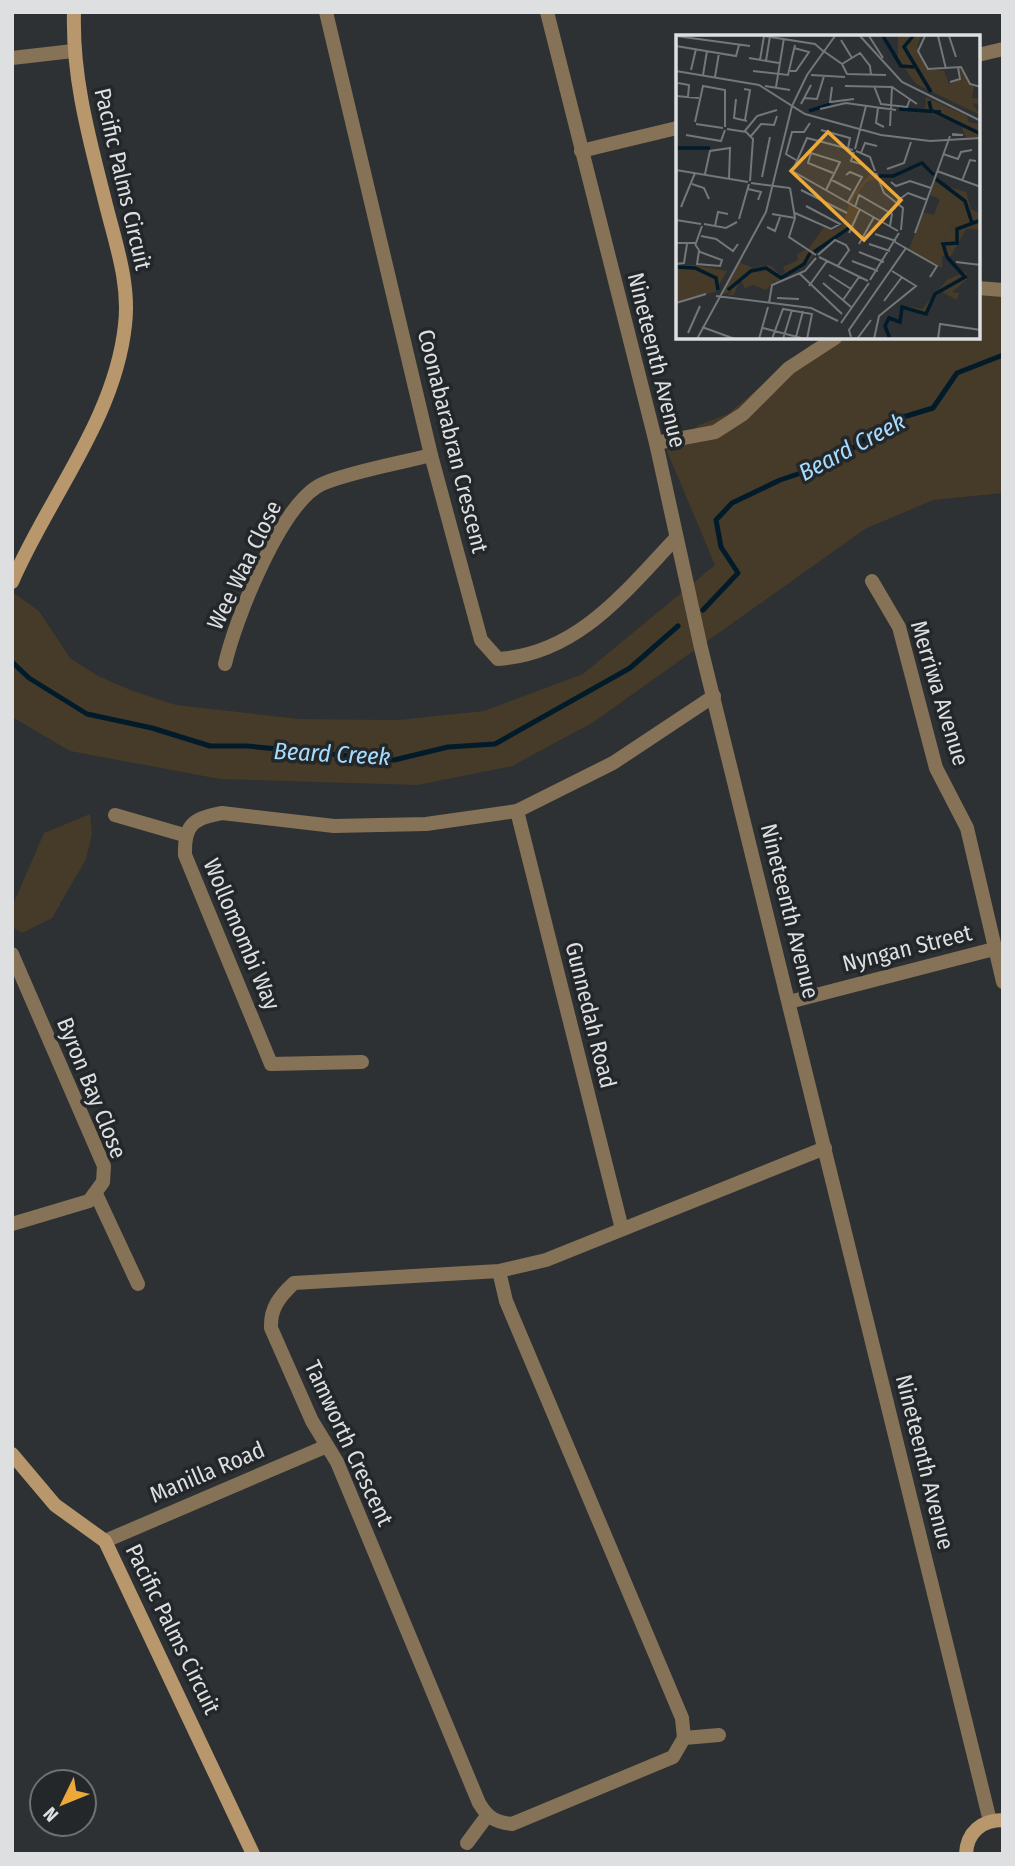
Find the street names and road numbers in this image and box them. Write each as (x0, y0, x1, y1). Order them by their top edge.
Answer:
street label: Pacific Palms Circuit (88, 85, 158, 273)
street label: Nineteenth Avenue (622, 270, 692, 450)
street label: Coonabarabran Crescent (412, 326, 494, 556)
street label: Wee Waa Close (201, 496, 287, 634)
street label: Merriwa Avenue (905, 617, 975, 769)
street label: Nineteenth Avenue (755, 821, 825, 1001)
street label: Wollomombi Way (197, 854, 287, 1015)
street label: Nyngan Street (840, 918, 975, 978)
street label: Gunnedah Road (559, 939, 623, 1091)
street label: Byron Bay Close (51, 1013, 133, 1163)
street label: Tamworth Crescent (298, 1356, 400, 1530)
street label: Nineteenth Avenue (890, 1372, 960, 1552)
street label: Manilla Road (145, 1435, 269, 1509)
street label: Pacific Palms Circuit (120, 1539, 227, 1719)

